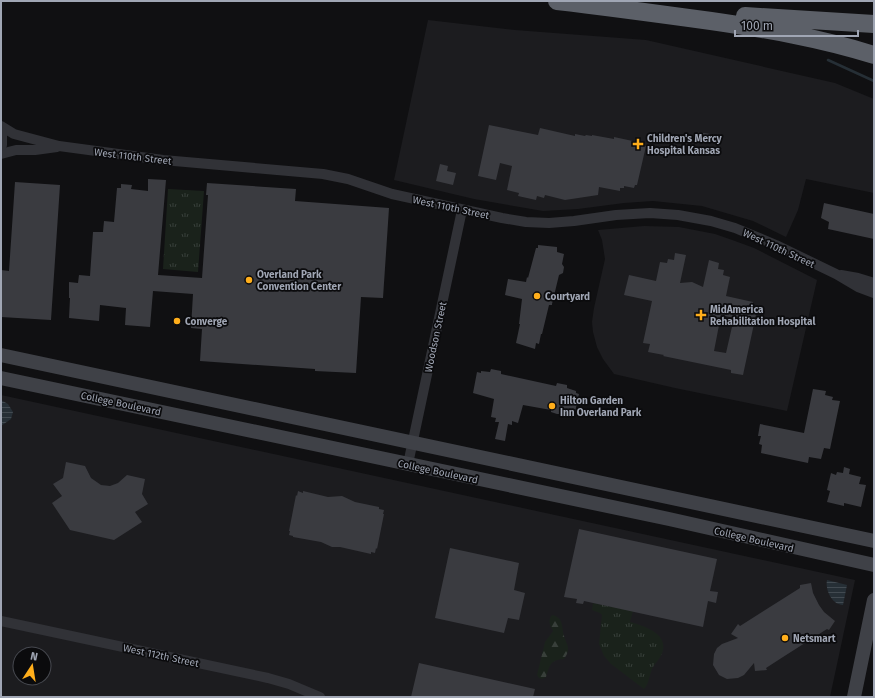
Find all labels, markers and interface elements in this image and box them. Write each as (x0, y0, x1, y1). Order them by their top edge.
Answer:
scale bar (735, 12, 858, 38)
text: 100 m (741, 19, 773, 33)
place label: Children's Mercy Hospital Kansas (647, 133, 722, 157)
marker: Children's Mercy Hospital Kansas (632, 138, 644, 150)
street label: West 110th Street (93, 146, 173, 168)
street label: West 110th Street (411, 194, 491, 222)
street label: West 110th Street (741, 227, 817, 271)
place label: Overland Park Convention Center (257, 269, 342, 293)
marker: Overland Park Convention Center (244, 275, 254, 285)
marker: Courtyard (532, 291, 542, 301)
place label: Courtyard (545, 291, 590, 303)
street label: Woodson Street (423, 300, 449, 374)
place label: MidAmerica Rehabilitation Hospital (710, 304, 815, 328)
marker: MidAmerica Rehabilitation Hospital (695, 309, 707, 321)
marker: Converge (172, 316, 182, 326)
place label: Converge (185, 316, 228, 328)
street label: College Boulevard (80, 390, 162, 418)
place label: Hilton Garden Inn Overland Park (560, 395, 642, 419)
marker: Hilton Garden Inn Overland Park (547, 401, 557, 411)
street label: College Boulevard (397, 458, 479, 486)
street label: College Boulevard (713, 525, 795, 555)
marker: Netsmart (780, 633, 790, 643)
place label: Netsmart (793, 633, 836, 645)
street label: West 112th Street (122, 642, 200, 670)
north arrow (12, 646, 52, 686)
text: N (29, 650, 39, 664)

